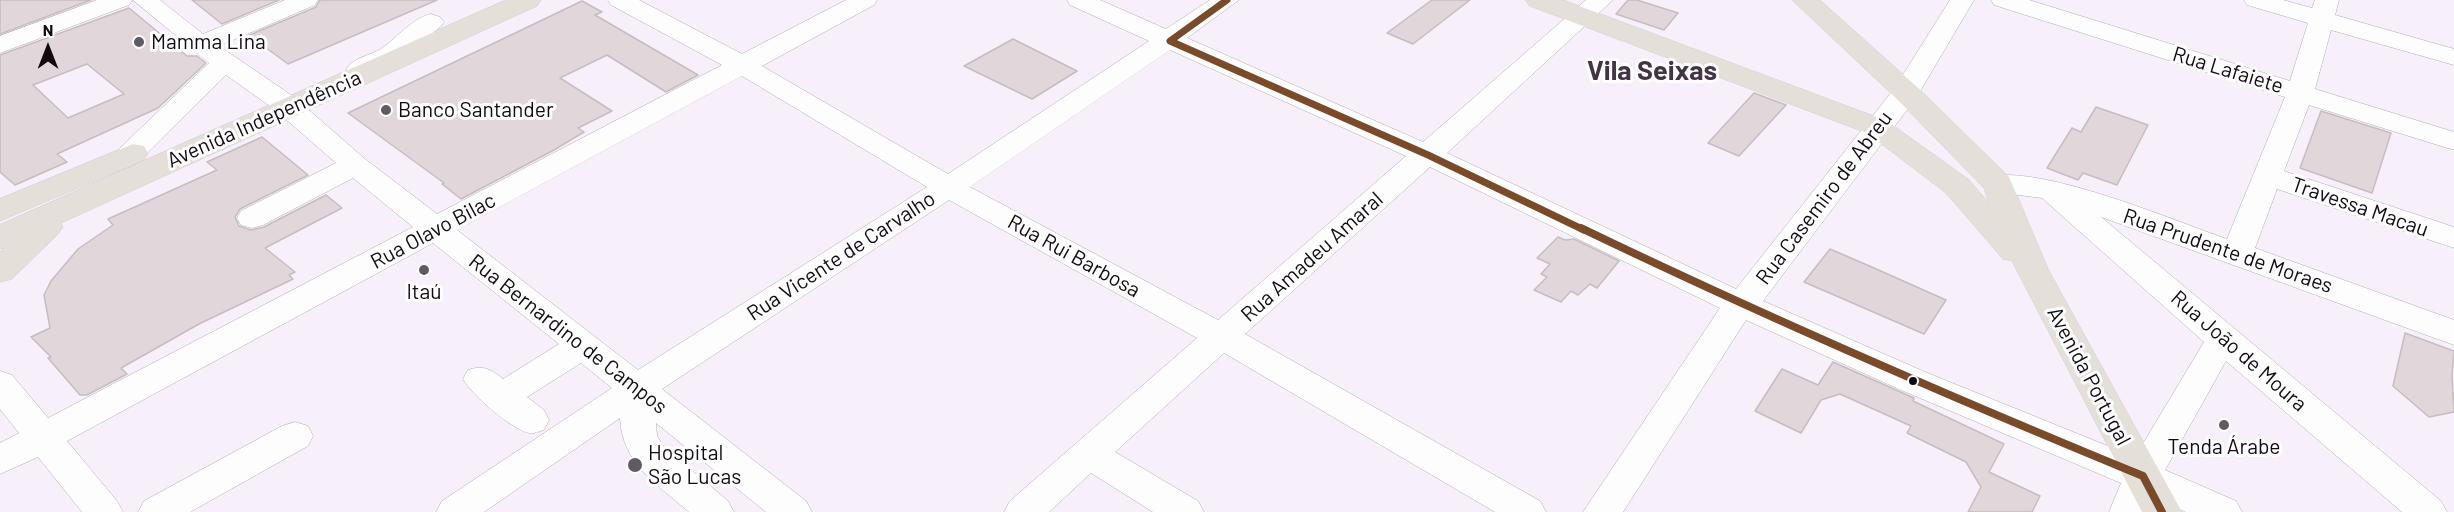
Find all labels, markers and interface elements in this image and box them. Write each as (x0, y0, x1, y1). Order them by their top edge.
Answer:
north arrow (18, 18, 78, 78)
text: N (43, 20, 53, 39)
place label: Mamma Lina (151, 29, 266, 55)
marker: Mamma Lina (132, 35, 146, 49)
street label: Rua Lafaiete (2170, 41, 2286, 99)
district label: Vila Seixas (1587, 55, 1717, 87)
street label: Avenida Independência (163, 65, 365, 173)
place label: Banco Santander (398, 97, 554, 123)
marker: Banco Santander (379, 103, 393, 117)
street label: Rua Casemiro de Abreu (1751, 106, 1897, 290)
street label: Travessa Macau (2288, 172, 2432, 242)
street label: Rua Vicente de Carvalho (742, 186, 940, 326)
street label: Rua Amadeu Amaral (1236, 187, 1388, 327)
street label: Rua Olavo Bilac (366, 188, 500, 274)
street label: Rua Prudente de Moraes (2120, 203, 2336, 299)
street label: Rua Rui Barbosa (1003, 209, 1145, 303)
street label: Rua Bernardino de Campos (464, 249, 672, 419)
marker: Itaú (417, 263, 431, 277)
place label: Itaú (406, 279, 442, 305)
street label: Rua João de Moura (2166, 285, 2312, 417)
street label: Avenida Portugal (2042, 302, 2136, 450)
unlabelled marker (1907, 375, 1919, 387)
marker: Tenda Árabe (2217, 418, 2231, 432)
place label: Tenda Árabe (2168, 434, 2280, 460)
place label: Hospital São Lucas (648, 440, 741, 490)
marker: Hospital São Lucas (626, 456, 644, 474)

